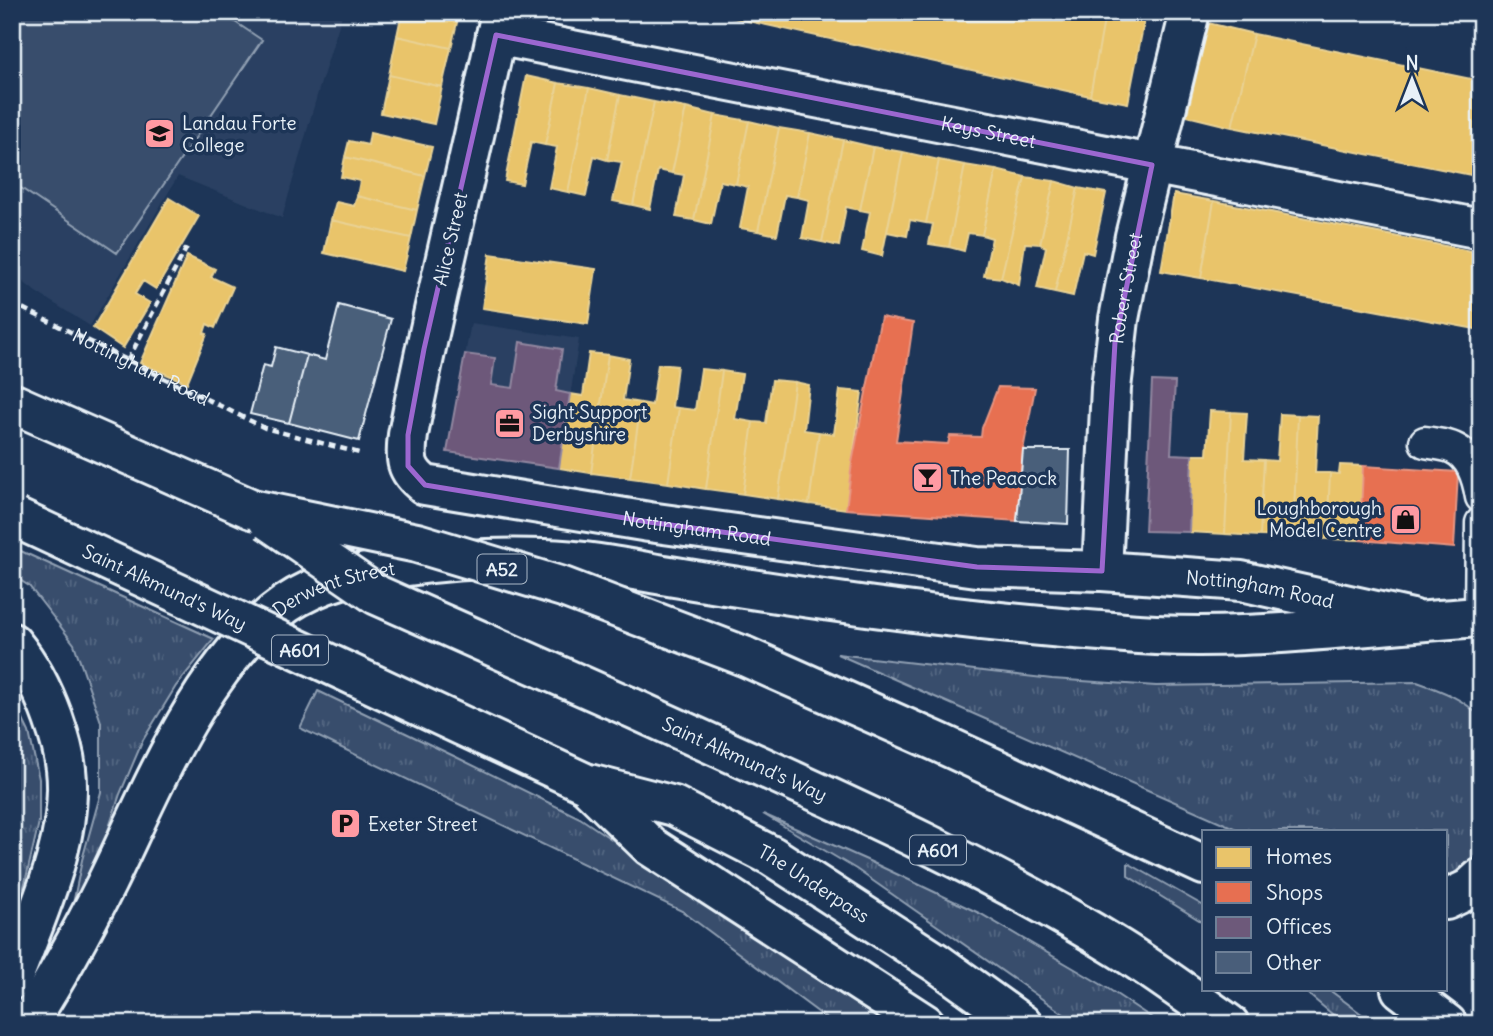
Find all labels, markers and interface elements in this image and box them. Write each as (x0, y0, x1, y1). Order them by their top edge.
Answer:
north arrow (1378, 46, 1448, 116)
text: N (1405, 51, 1419, 75)
place label: Landau Forte College (182, 111, 296, 157)
street label: Keys Street (939, 111, 1038, 153)
school or university icon: Landau Forte College (142, 117, 176, 151)
street label: Alice Street (428, 190, 472, 288)
street label: Robert Street (1104, 231, 1147, 345)
street label: Nottingham Road (69, 323, 214, 411)
place label: Sight Support Derbyshire (532, 400, 647, 446)
office icon: Sight Support Derbyshire (492, 406, 526, 440)
bar icon: The Peacock (910, 461, 944, 495)
place label: The Peacock (950, 466, 1057, 490)
place label: Loughborough Model Centre (1257, 496, 1382, 542)
shop icon: Loughborough Model Centre (1388, 502, 1422, 536)
street label: Nottingham Road (621, 506, 773, 551)
street label: Saint Alkmund's Way (79, 539, 251, 636)
road number: A52 (477, 554, 526, 584)
street label: Derwent Street (268, 556, 396, 622)
street label: Nottingham Road (1185, 565, 1336, 613)
road number: A601 (272, 636, 328, 664)
street label: Saint Alkmund's Way (658, 711, 831, 807)
parking icon: Exeter Street (328, 807, 362, 841)
place label: Exeter Street (368, 812, 477, 836)
legend (1202, 830, 1448, 990)
road number: A601 (910, 836, 966, 864)
street label: The Underpass (754, 839, 874, 928)
text: Homes (1266, 843, 1332, 870)
text: Shops (1266, 879, 1323, 906)
text: Offices (1266, 913, 1332, 940)
text: Other (1266, 949, 1322, 976)

